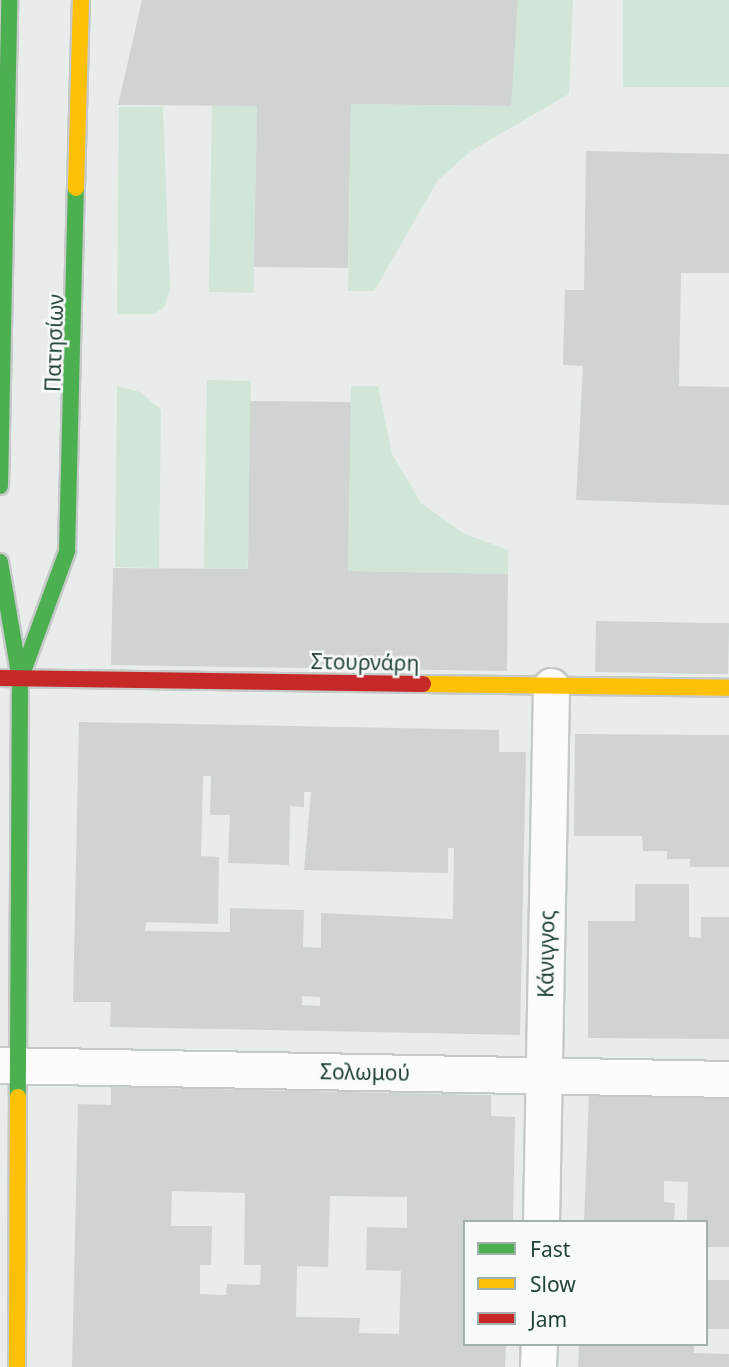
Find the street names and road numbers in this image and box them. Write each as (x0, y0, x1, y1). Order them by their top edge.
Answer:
street label: Πατησίων (40, 294, 68, 392)
street label: Στουρνάρη (311, 648, 419, 676)
street label: Κάνιγγος (533, 910, 559, 998)
street label: Σολωμού (320, 1059, 410, 1085)

